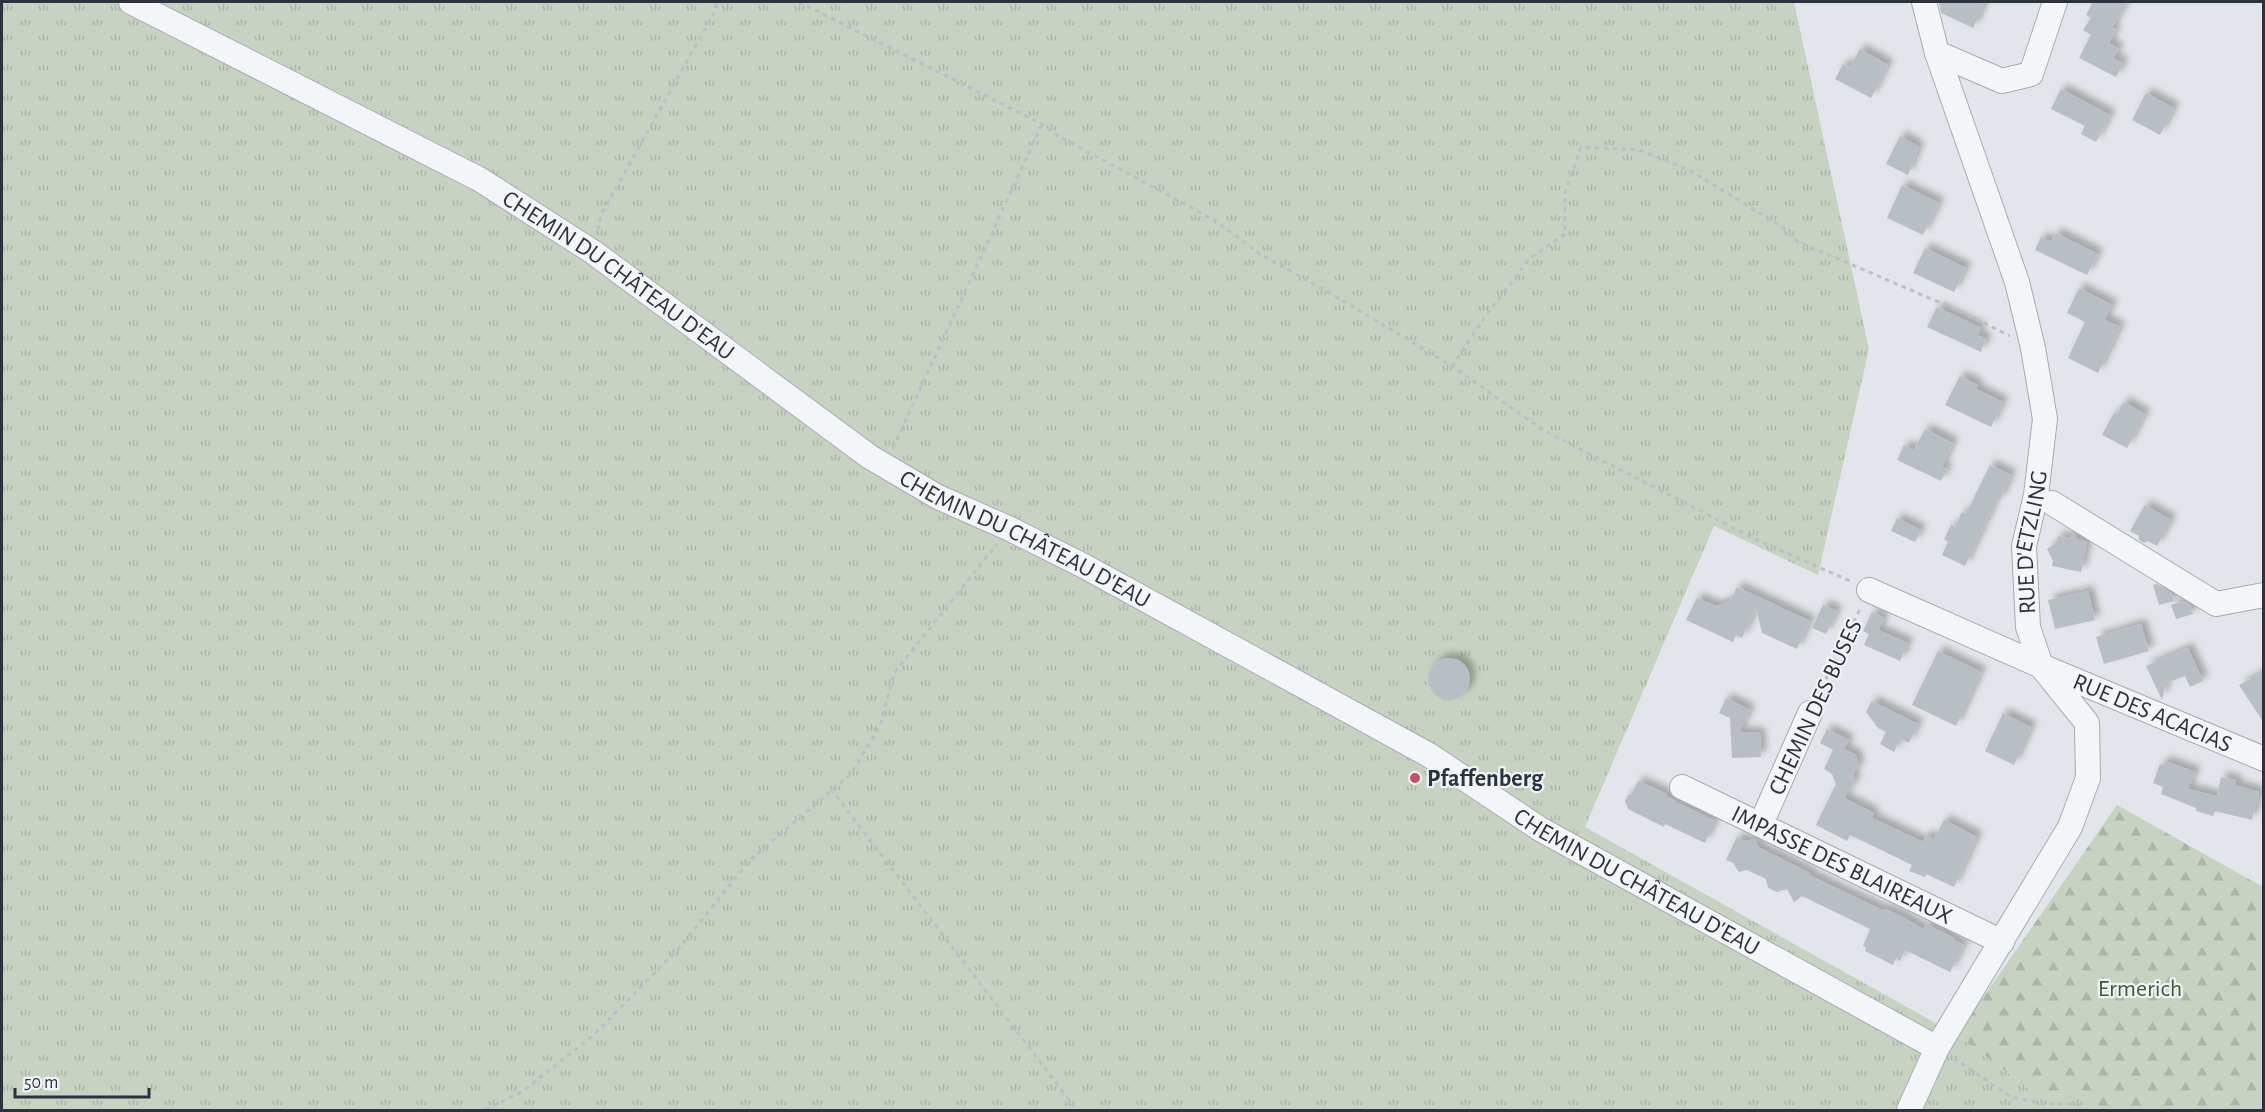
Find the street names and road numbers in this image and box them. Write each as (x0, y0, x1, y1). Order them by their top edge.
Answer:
street label: CHEMIN DU CHÂTEAU D'EAU (498, 186, 738, 365)
street label: CHEMIN DU CHÂTEAU D'EAU (895, 466, 1154, 613)
street label: RUE D'ETZLING (2012, 469, 2052, 615)
street label: CHEMIN DES BUSES (1765, 616, 1867, 799)
street label: RUE DES ACACIAS (2069, 670, 2235, 757)
street label: IMPASSE DES BLAIREAUX (1728, 802, 1956, 929)
street label: CHEMIN DU CHÂTEAU D'EAU (1509, 804, 1763, 961)

